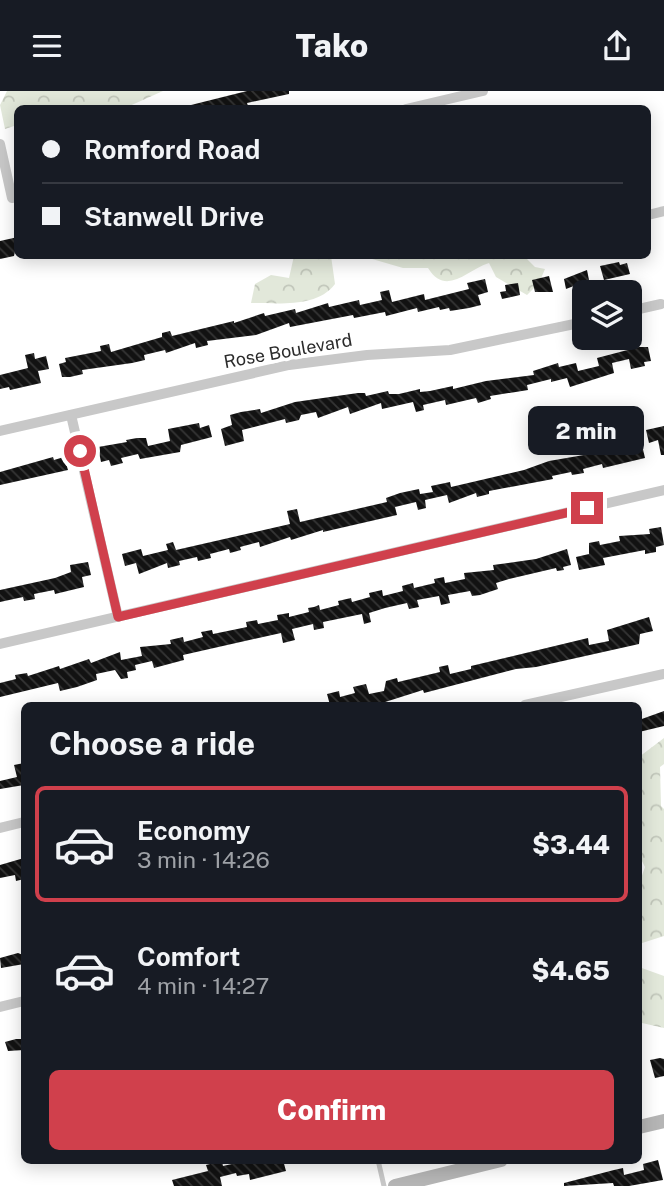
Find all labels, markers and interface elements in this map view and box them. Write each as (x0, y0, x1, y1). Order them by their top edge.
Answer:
icon: menu (28, 27, 66, 65)
text: Tako (296, 27, 368, 64)
icon: share (598, 27, 636, 65)
text: Romford Road (84, 134, 260, 165)
text: Stanwell Drive (84, 201, 264, 232)
map controls (572, 280, 642, 350)
button: layers (572, 280, 642, 350)
street label: Rose Boulevard (222, 329, 354, 372)
callout: 2 min (529, 407, 645, 455)
text: 2 min (555, 417, 617, 444)
route start (64, 435, 96, 467)
route end (571, 492, 603, 524)
text: Choose a ride (49, 725, 255, 762)
icon: car (53, 813, 116, 876)
text: Economy (137, 815, 250, 846)
text: $3.44 (532, 829, 610, 860)
text: 3 min · 14:26 (137, 846, 270, 873)
icon: car (53, 939, 116, 1002)
text: Comfort (137, 941, 240, 972)
text: $4.65 (532, 955, 610, 986)
text: 4 min · 14:27 (137, 972, 269, 999)
button: Confirm (49, 1070, 614, 1150)

